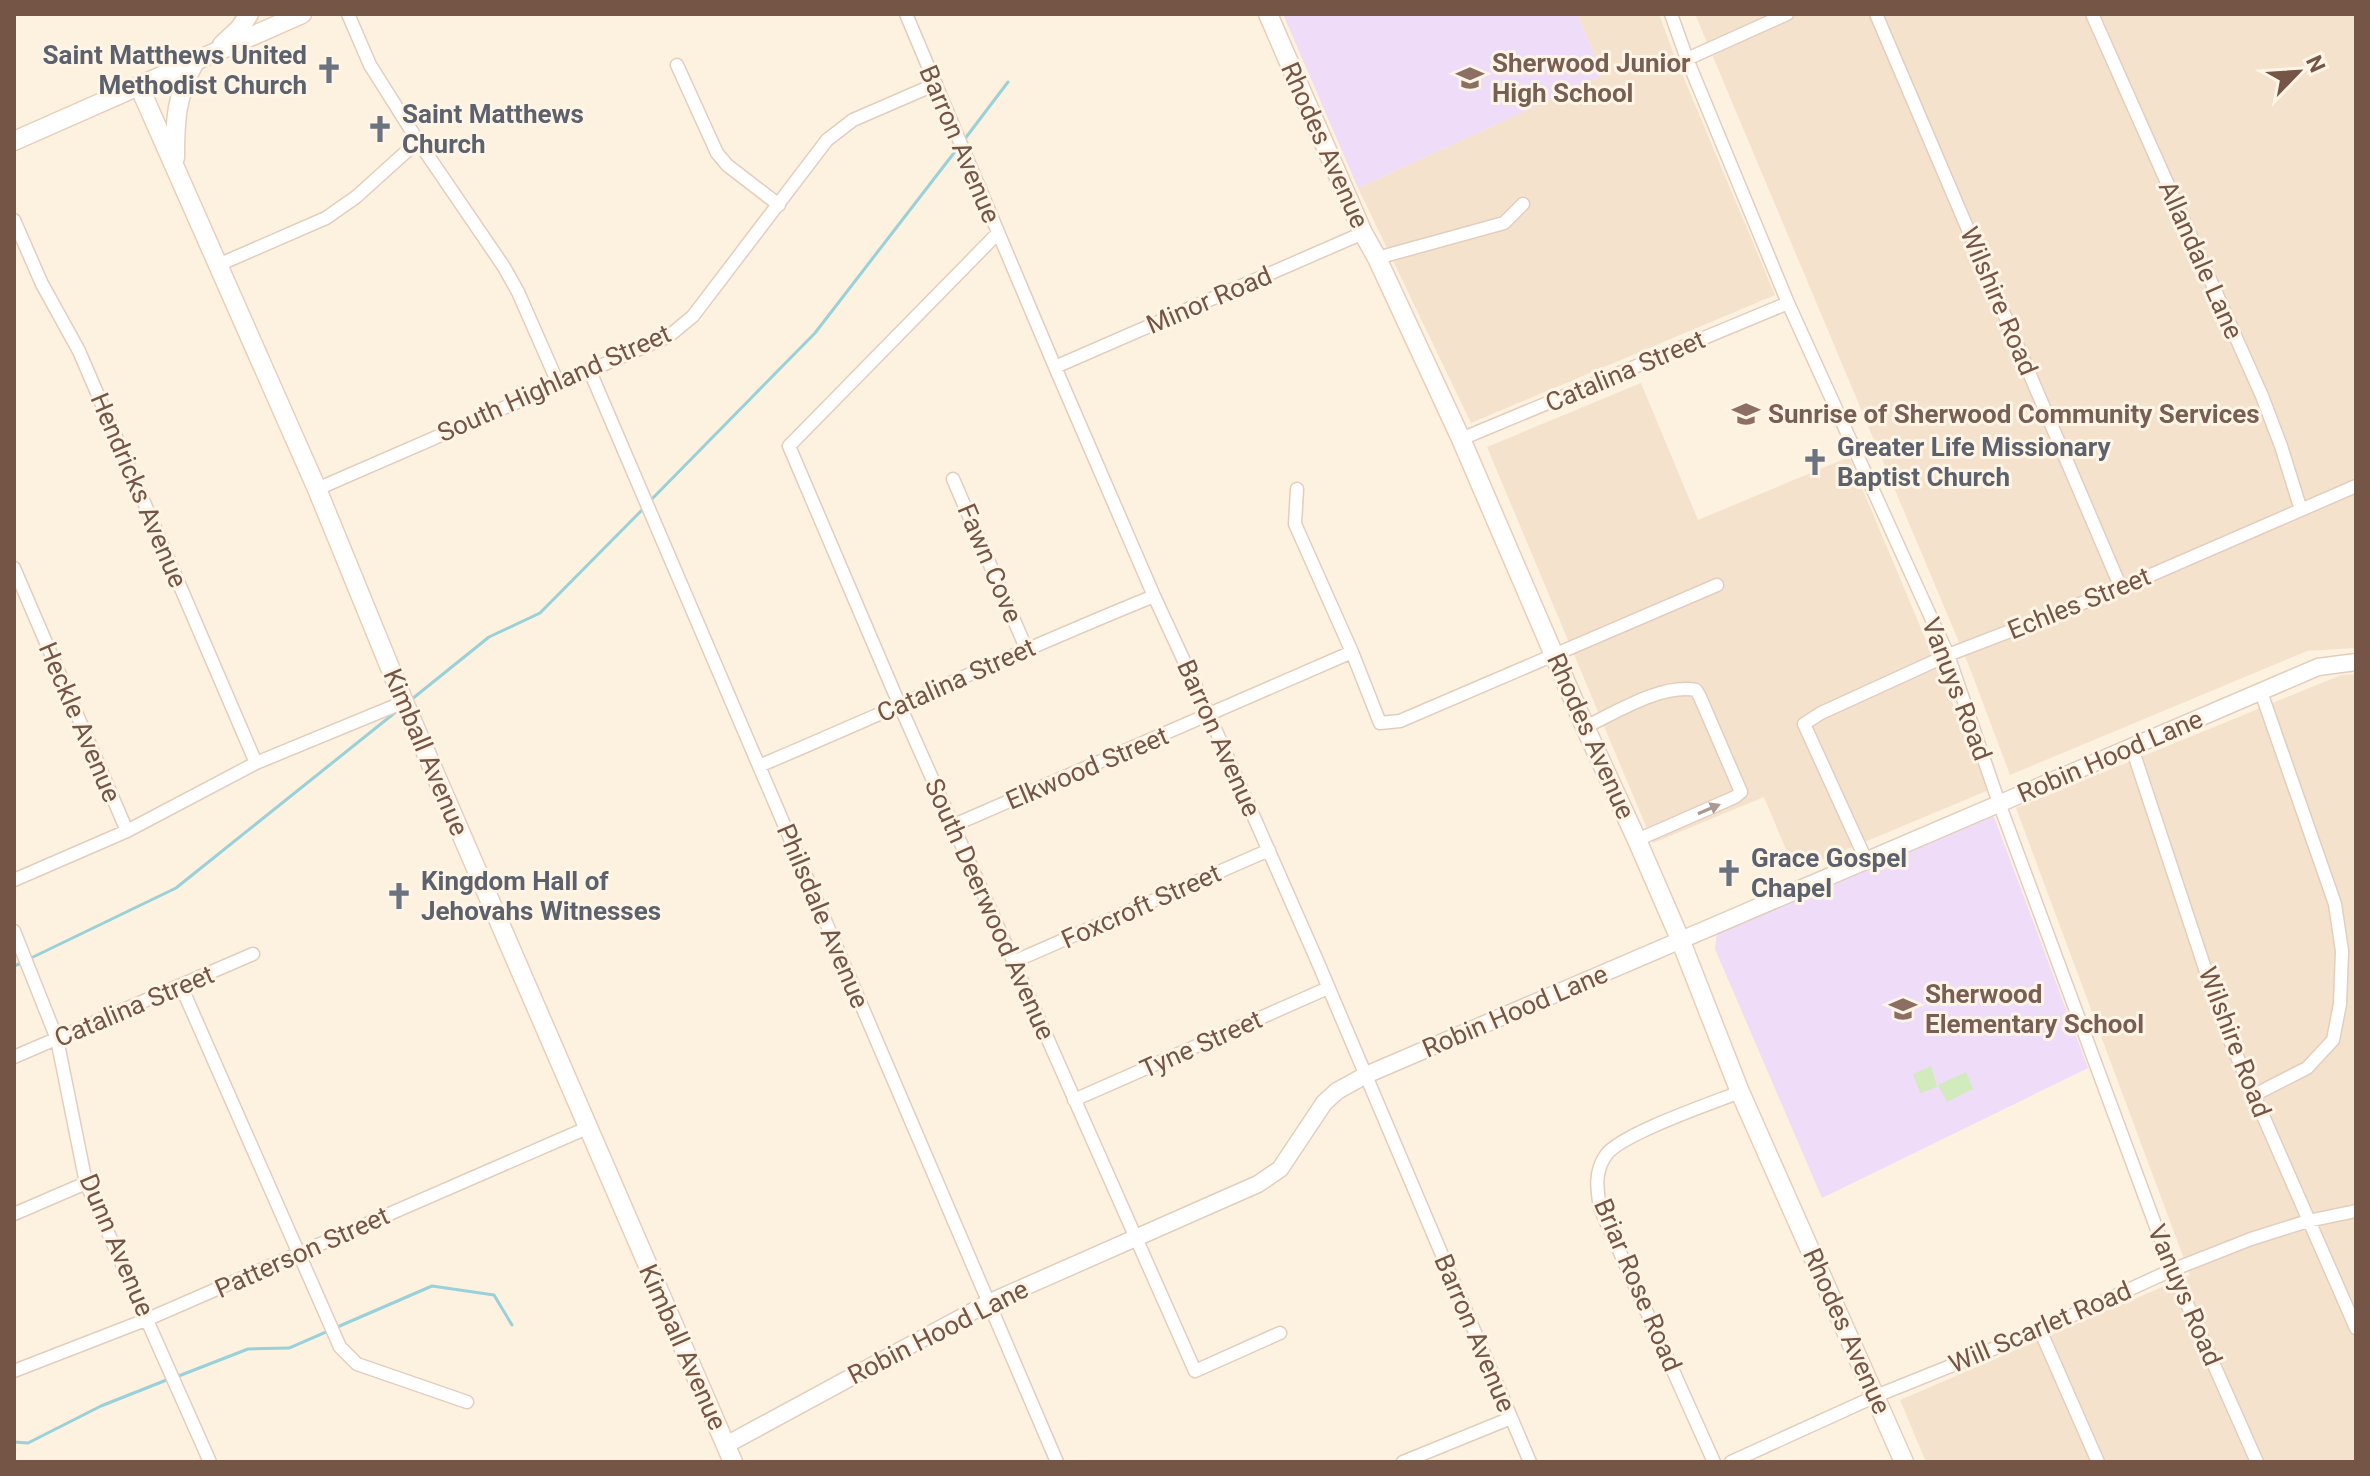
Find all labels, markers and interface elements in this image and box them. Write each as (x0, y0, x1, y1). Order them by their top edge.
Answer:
north arrow (2258, 32, 2338, 112)
place label: Saint Matthews United Methodist Church (43, 40, 307, 100)
place label: Sherwood Junior High School (1492, 48, 1691, 108)
text: N (2301, 51, 2330, 76)
church icon: Saint Matthews United Methodist Church (314, 55, 344, 85)
street label: Rhodes Avenue (1275, 57, 1375, 233)
street label: Barron Avenue (913, 61, 1007, 227)
school or university icon: Sherwood Junior High School (1455, 63, 1485, 93)
place label: Saint Matthews Church (402, 99, 584, 159)
church icon: Saint Matthews Church (365, 114, 395, 144)
street label: Allandale Lane (2153, 176, 2249, 344)
street label: Wilshire Road (1954, 222, 2044, 380)
street label: Minor Road (1142, 260, 1276, 340)
street label: South Highland Street (433, 318, 675, 448)
street label: Catalina Street (1541, 324, 1709, 418)
street label: Hendricks Avenue (85, 388, 193, 592)
school or university icon: Sunrise of Sherwood Community Services (1731, 399, 1761, 429)
place label: Sunrise of Sherwood Community Services (1768, 399, 2260, 429)
place label: Greater Life Missionary Baptist Church (1837, 432, 2111, 492)
church icon: Greater Life Missionary Baptist Church (1800, 447, 1830, 477)
street label: Fawn Cove (952, 499, 1028, 627)
street label: Echles Street (2003, 561, 2155, 645)
street label: Vanuys Road (1916, 613, 1998, 765)
street label: Catalina Street (872, 632, 1040, 728)
street label: Heckle Avenue (33, 638, 127, 806)
street label: Rhodes Avenue (1541, 648, 1641, 824)
street label: Barron Avenue (1171, 655, 1267, 821)
street label: Kimball Avenue (377, 664, 475, 840)
street label: Robin Hood Lane (2013, 703, 2207, 809)
street label: Elkwood Street (1001, 720, 1173, 816)
street label: South Deerwood Avenue (919, 774, 1061, 1044)
one-way arrow (1697, 802, 1721, 815)
street label: Philsdale Avenue (771, 819, 875, 1013)
place label: Grace Gospel Chapel (1751, 843, 1907, 903)
street label: Foxcroft Street (1057, 858, 1225, 954)
church icon: Grace Gospel Chapel (1714, 858, 1744, 888)
place label: Kingdom Hall of Jehovahs Witnesses (421, 866, 661, 926)
church icon: Kingdom Hall of Jehovahs Witnesses (384, 881, 414, 911)
street label: Robin Hood Lane (1418, 958, 1612, 1064)
street label: Catalina Street (50, 959, 218, 1053)
street label: Wilshire Road (2193, 963, 2277, 1121)
place label: Sherwood Elementary School (1925, 979, 2144, 1039)
school or university icon: Sherwood Elementary School (1888, 994, 1918, 1024)
street label: Tyne Street (1135, 1004, 1267, 1084)
street label: Dunn Avenue (74, 1169, 160, 1321)
street label: Briar Rose Road (1588, 1194, 1688, 1376)
street label: Patterson Street (210, 1200, 394, 1304)
street label: Vanuys Road (2142, 1220, 2228, 1370)
street label: Rhodes Avenue (1797, 1243, 1897, 1419)
street label: Barron Avenue (1428, 1250, 1522, 1416)
street label: Kimball Avenue (633, 1259, 733, 1435)
street label: Robin Hood Lane (843, 1274, 1033, 1390)
street label: Will Scarlet Road (1944, 1275, 2136, 1379)

